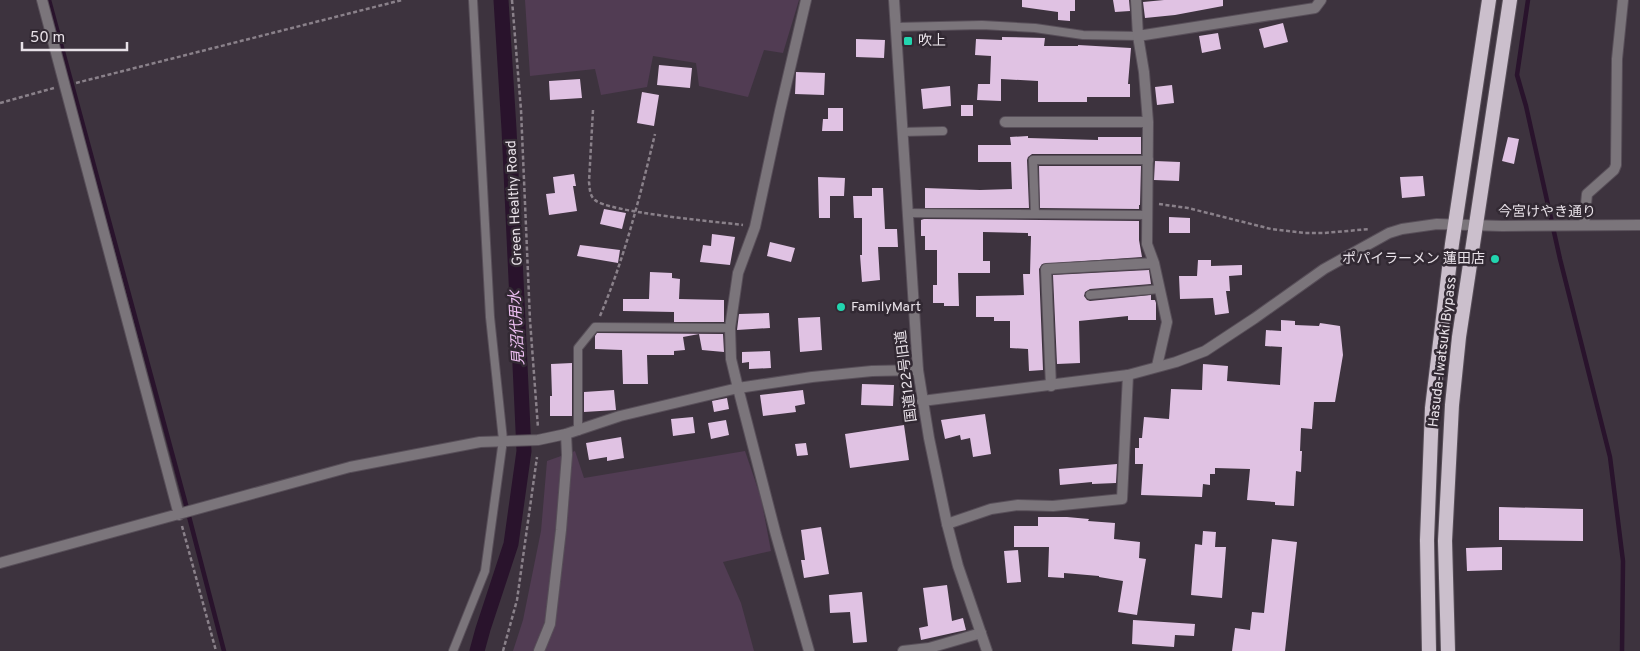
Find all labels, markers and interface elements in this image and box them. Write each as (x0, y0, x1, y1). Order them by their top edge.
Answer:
scale bar (22, 20, 128, 52)
text: 50 m (30, 29, 65, 48)
place label: 吹上 (918, 33, 946, 50)
marker: 吹上 (902, 35, 914, 47)
street label: Green Healthy Road (503, 140, 527, 266)
street label: 今宮けやき通り (1498, 204, 1596, 221)
place label: ポパイラーメン 蓮田店 (1342, 251, 1485, 268)
marker: ポパイラーメン 蓮田店 (1489, 253, 1501, 265)
street label: Hasuda-Iwatsuki Bypass (1425, 276, 1461, 428)
water label: 見沼代用水 (506, 288, 529, 366)
place label: FamilyMart (851, 299, 921, 316)
marker: FamilyMart (835, 301, 847, 313)
street label: 国道122号旧道 (893, 329, 921, 423)

